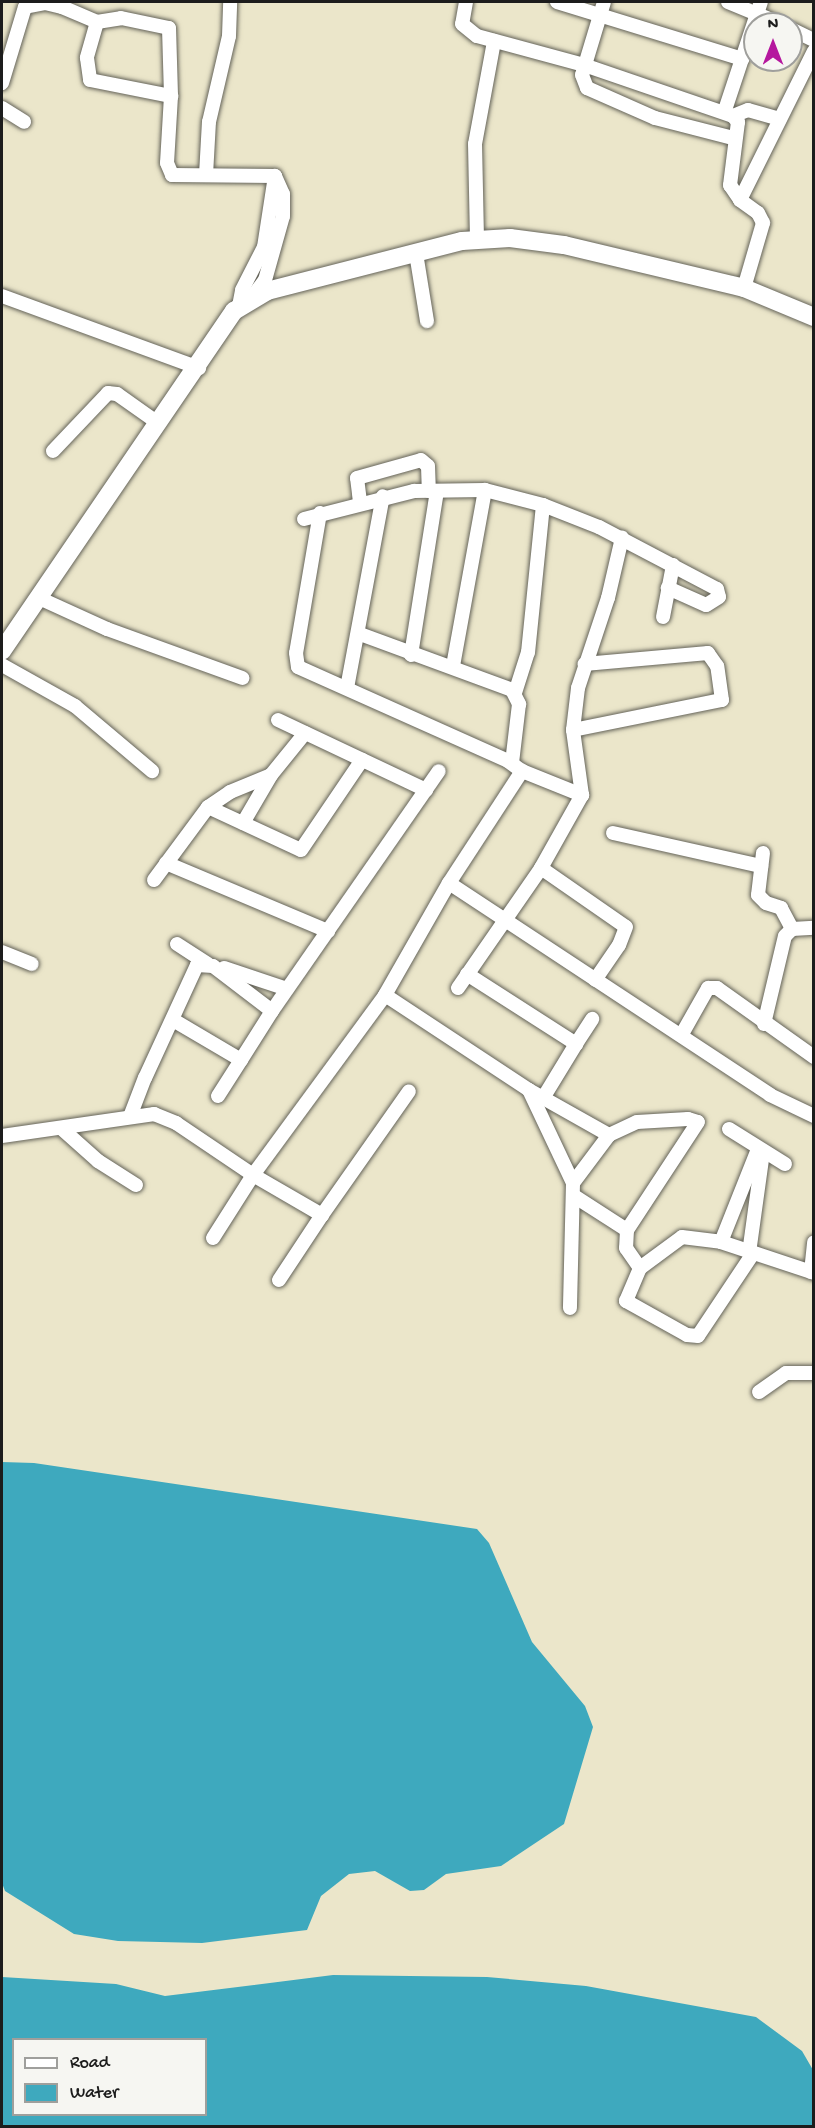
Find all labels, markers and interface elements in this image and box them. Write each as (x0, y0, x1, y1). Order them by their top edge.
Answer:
north arrow (743, 12, 803, 72)
text: N (768, 16, 778, 35)
legend (12, 2038, 207, 2116)
text: Road (70, 2053, 109, 2074)
text: Water (70, 2083, 118, 2104)

